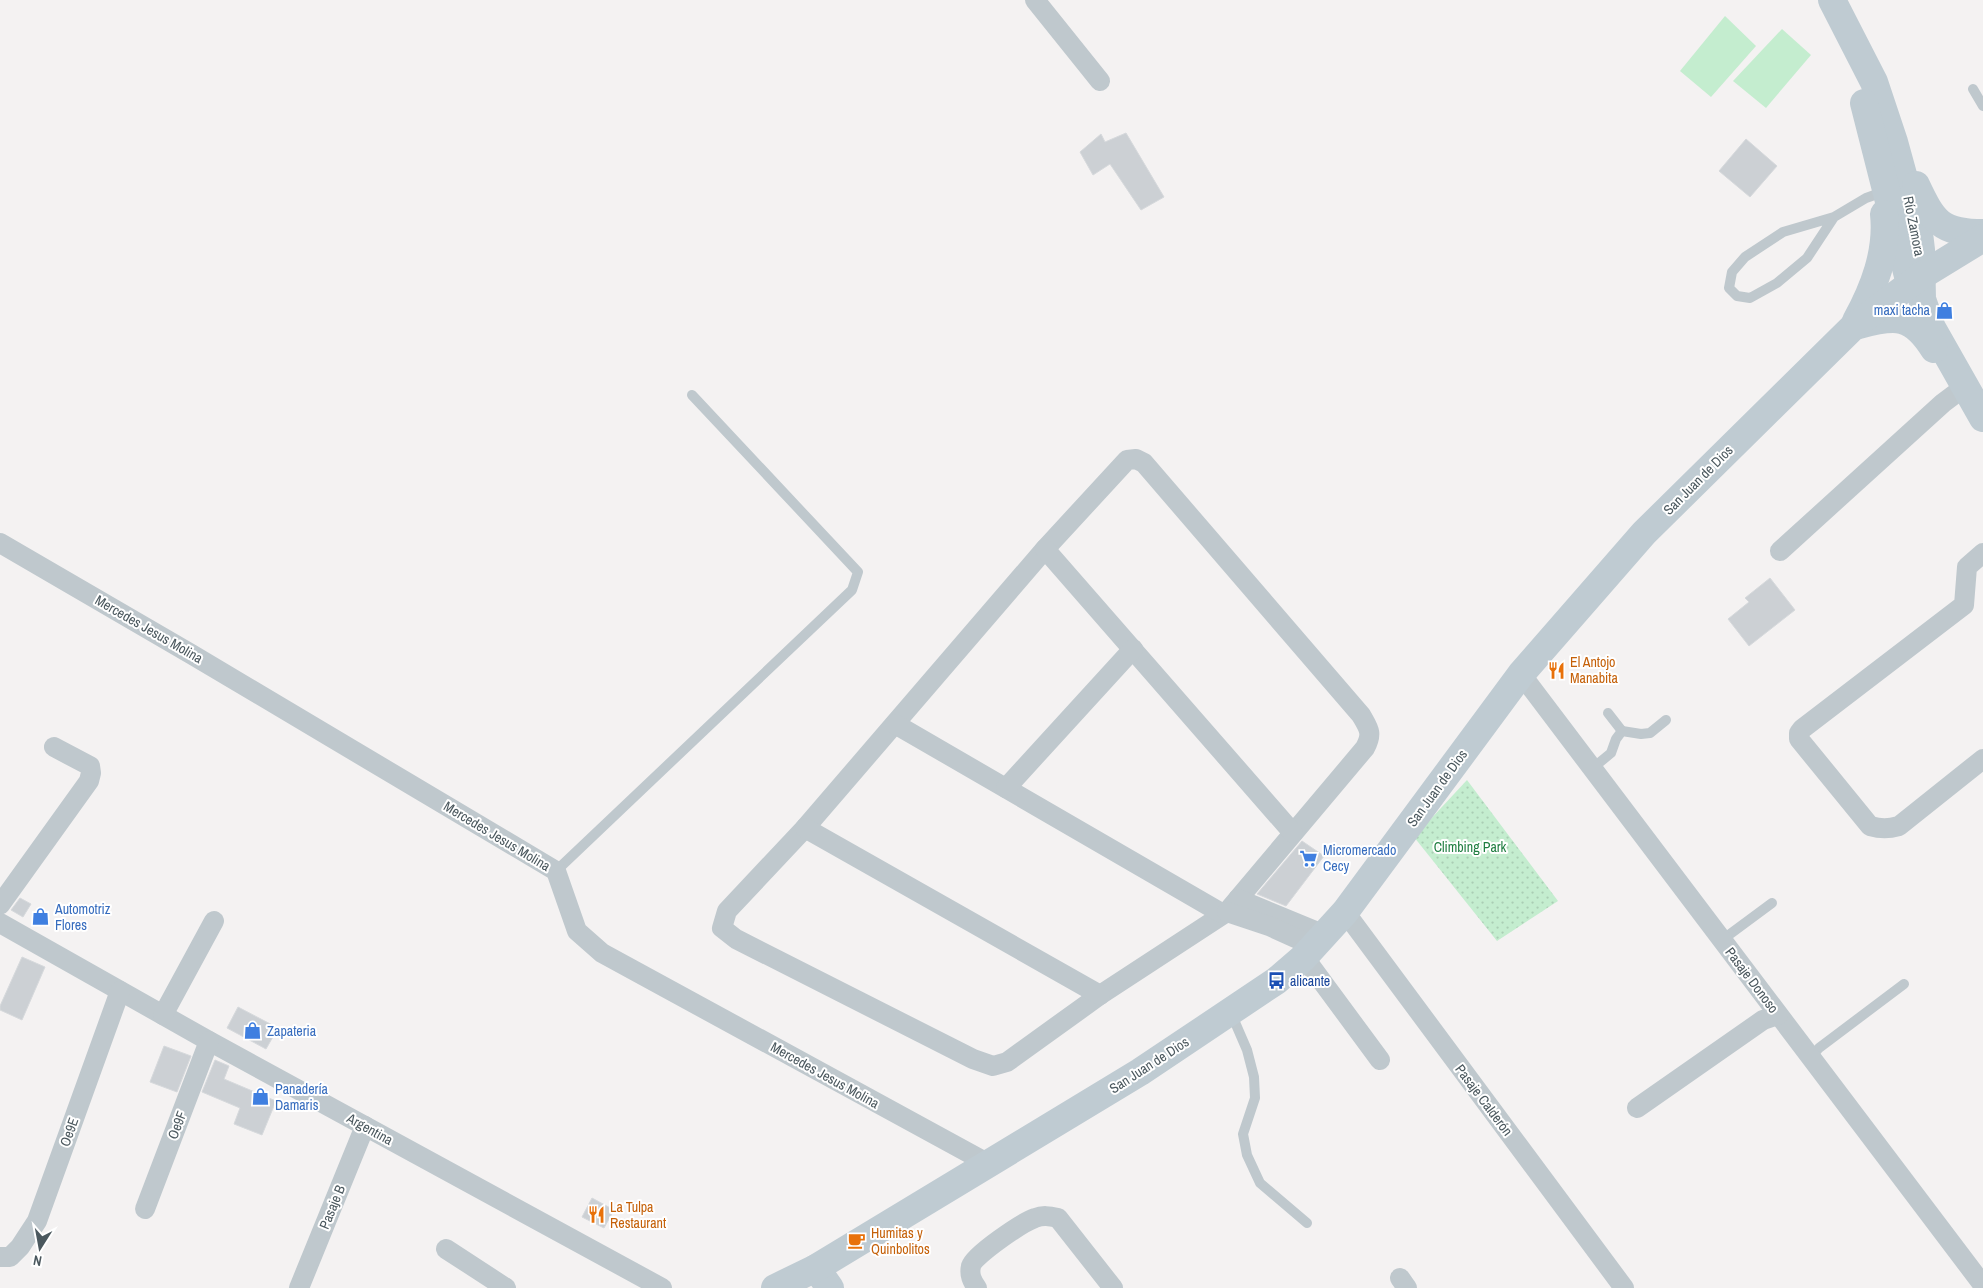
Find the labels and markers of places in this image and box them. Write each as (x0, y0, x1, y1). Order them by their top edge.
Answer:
shop icon: maxi tacha (1934, 300, 1954, 320)
place label: maxi tacha (1874, 301, 1931, 319)
place label: El Antojo Manabita (1570, 653, 1618, 687)
restaurant icon: El Antojo Manabita (1546, 660, 1566, 680)
place label: Micromercado Cecy (1323, 841, 1396, 875)
supermarket icon: Micromercado Cecy (1299, 848, 1319, 868)
place label: Automotriz Flores (54, 900, 111, 934)
shop icon: Automotriz Flores (31, 907, 51, 927)
bus stop icon: alicante (1266, 971, 1286, 991)
place label: alicante (1290, 972, 1330, 990)
shop icon: Zapateria (243, 1021, 263, 1041)
place label: Zapateria (267, 1022, 317, 1040)
place label: Panadería Damaris (275, 1080, 329, 1114)
shop icon: Panadería Damaris (251, 1087, 271, 1107)
place label: La Tulpa Restaurant (610, 1198, 666, 1232)
restaurant icon: La Tulpa Restaurant (586, 1205, 606, 1225)
place label: Humitas y Quinbolitos (871, 1224, 930, 1258)
cafe icon: Humitas y Quinbolitos (847, 1231, 867, 1251)

